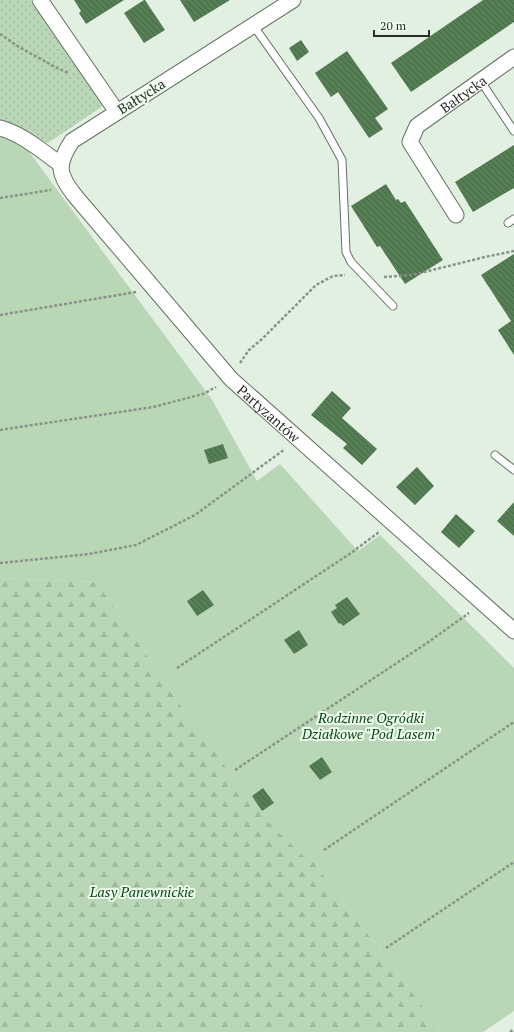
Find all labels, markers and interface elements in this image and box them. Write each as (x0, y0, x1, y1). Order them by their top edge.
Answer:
scale bar (374, 12, 429, 38)
text: 20 m (380, 18, 407, 33)
street label: Bałtycka (436, 70, 490, 117)
street label: Bałtycka (113, 74, 169, 118)
street label: Partyzantów (234, 380, 305, 447)
park label: Rodzinne Ogródki Działkowe "Pod Lasem" (301, 708, 440, 743)
park label: Lasy Panewnickie (89, 882, 195, 901)

